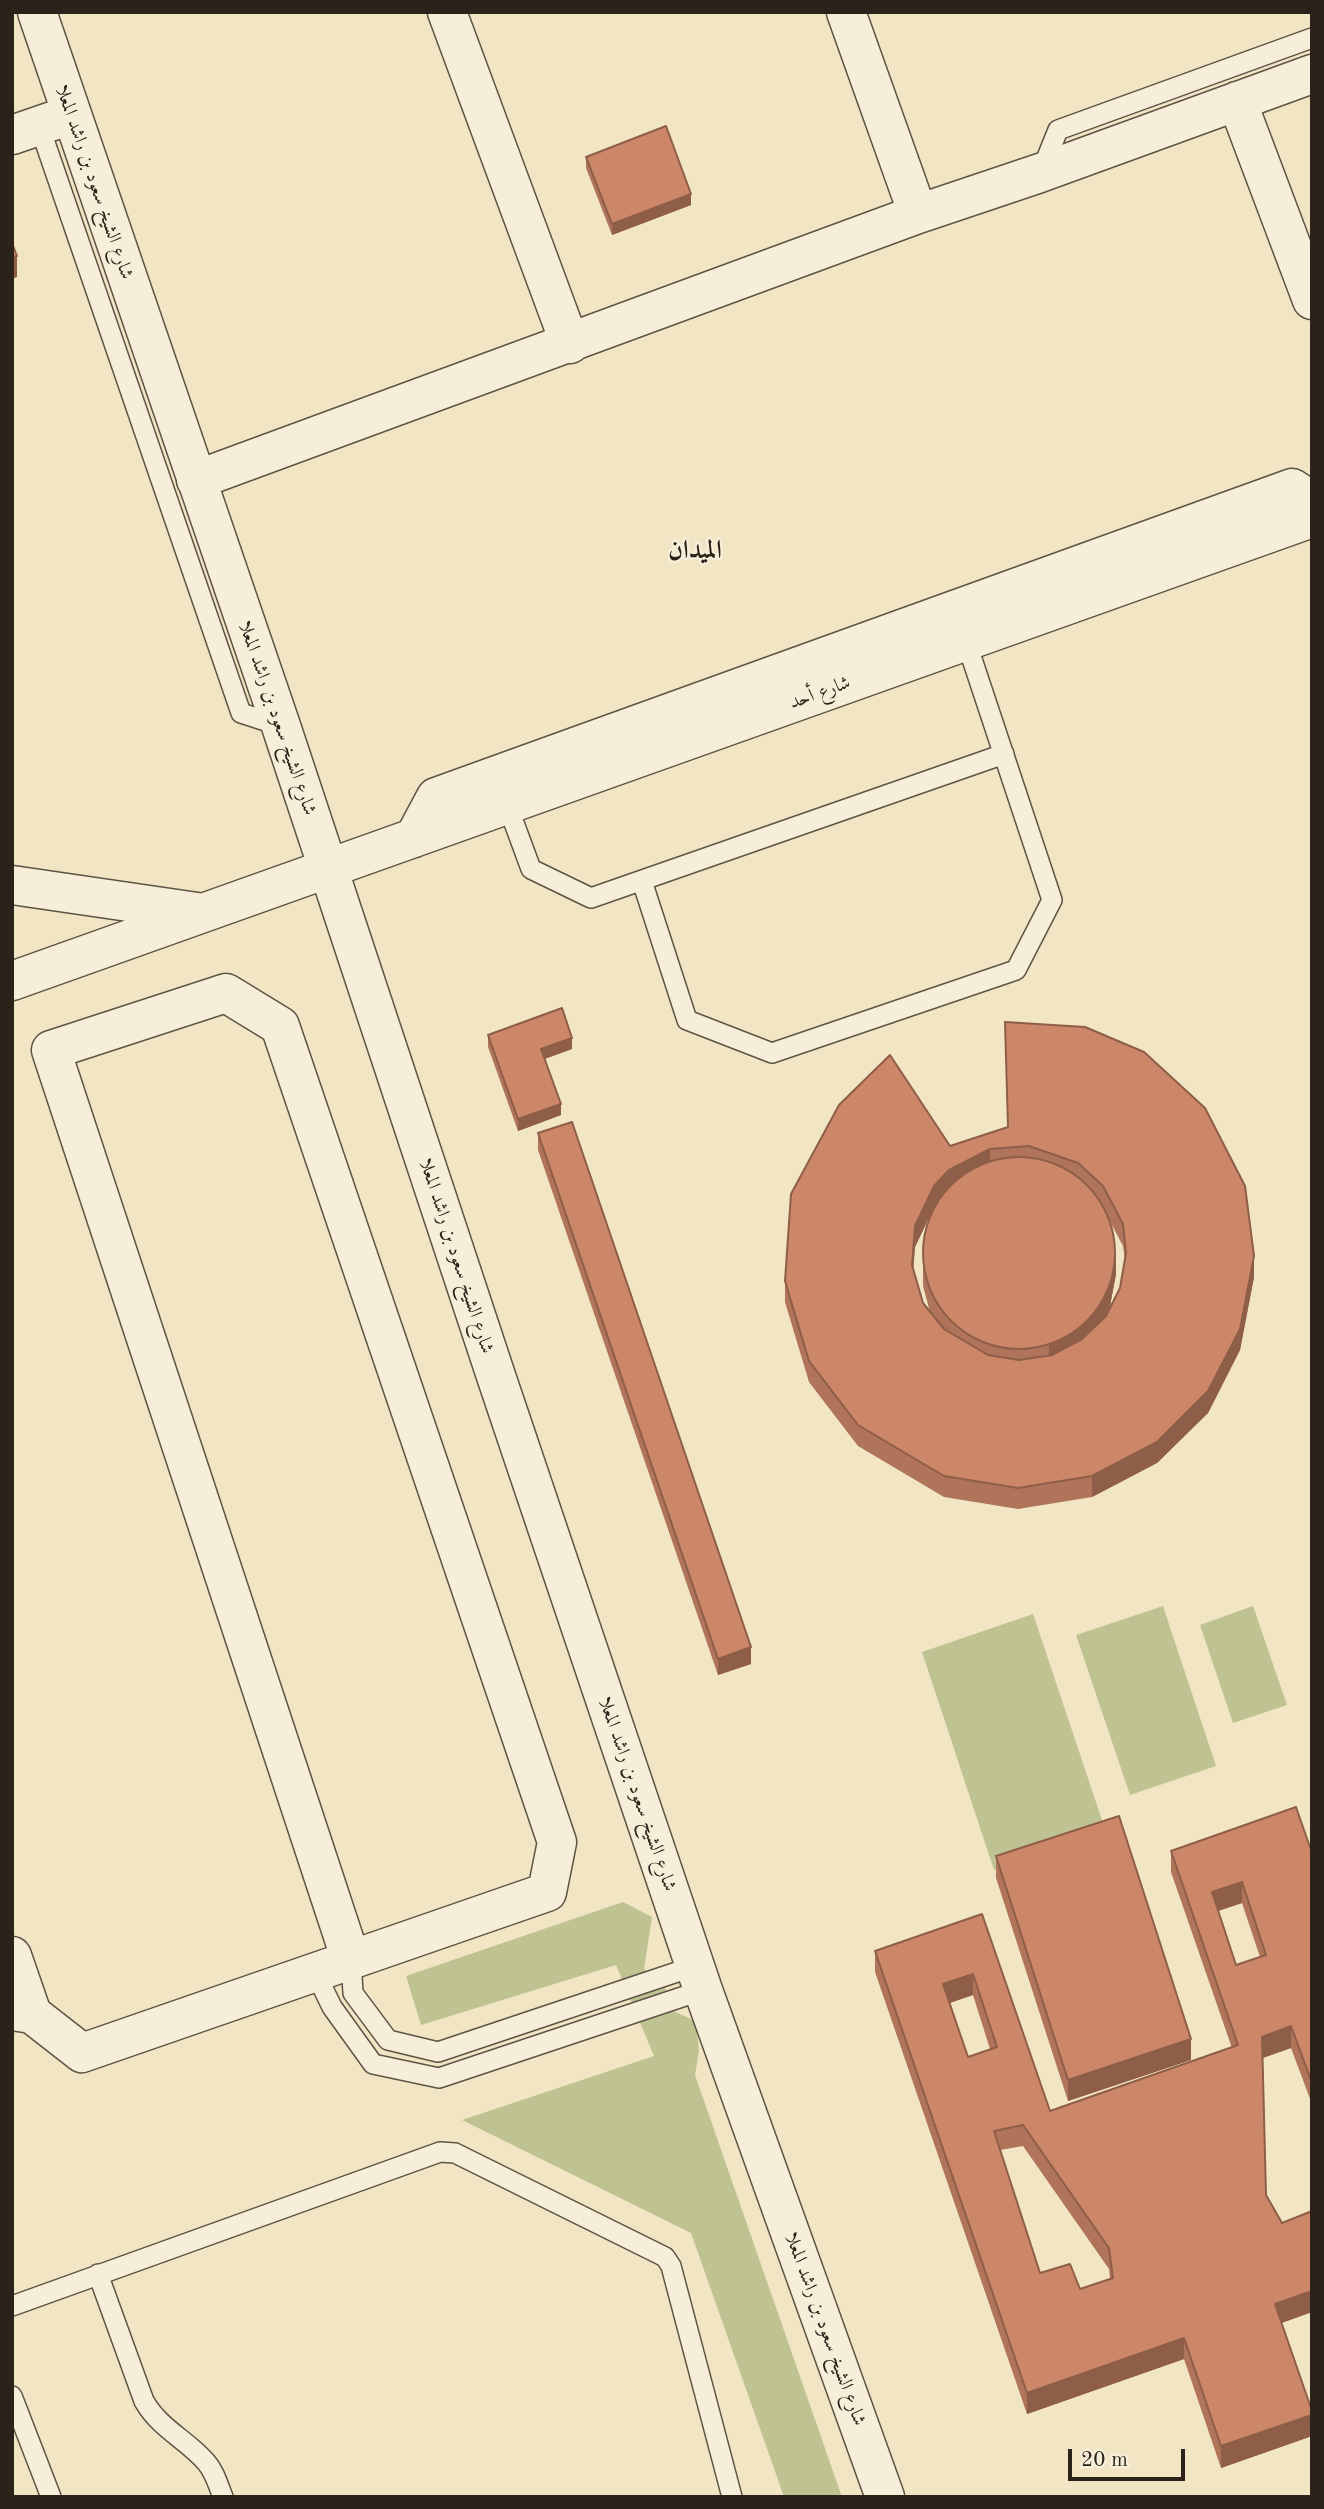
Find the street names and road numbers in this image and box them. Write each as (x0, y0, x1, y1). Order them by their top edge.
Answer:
street label: شارع الشيخ سعود بن راشد المعلا (50, 82, 138, 282)
street label: شارع الشيخ سعود بن راشد المعلا (233, 618, 321, 818)
street label: شارع أحد (786, 671, 854, 715)
street label: شارع الشيخ سعود بن راشد المعلا (414, 1155, 498, 1357)
street label: شارع الشيخ سعود بن راشد المعلا (593, 1694, 681, 1894)
street label: شارع الشيخ سعود بن راشد المعلا (779, 2229, 871, 2429)

